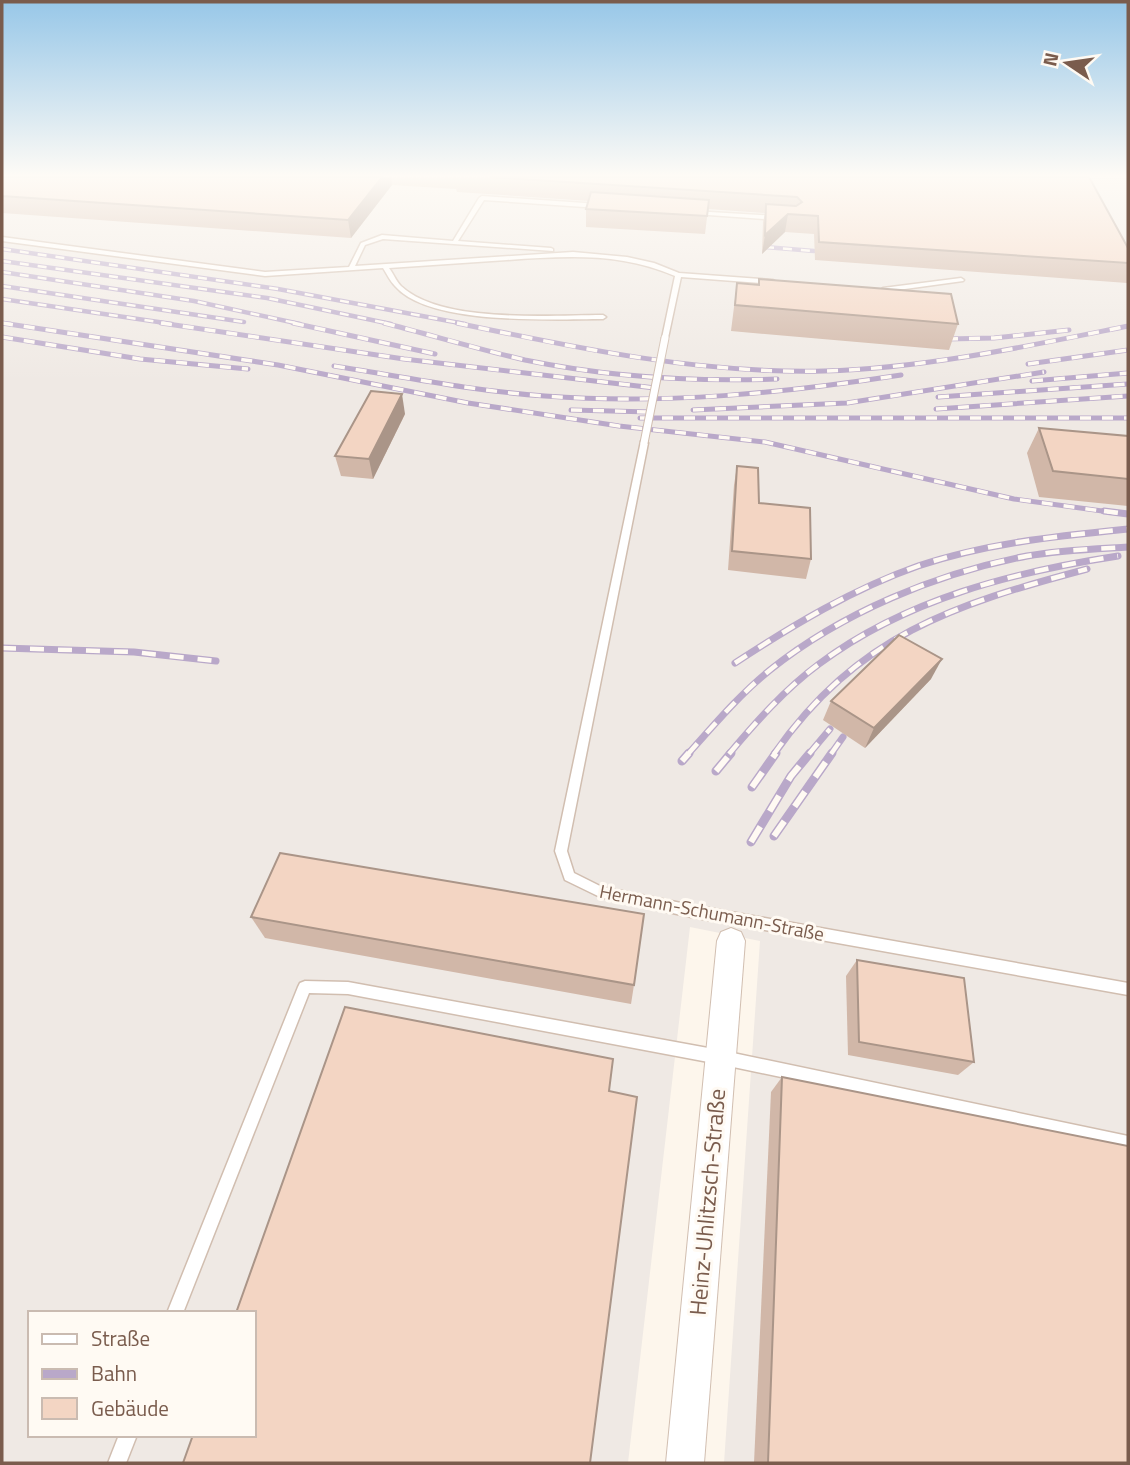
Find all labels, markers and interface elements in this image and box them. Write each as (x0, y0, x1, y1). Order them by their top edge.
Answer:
north arrow (1032, 28, 1102, 98)
text: N (1034, 49, 1066, 69)
street label: Hermann-Schumann-Straße (597, 876, 827, 948)
street label: Heinz-Uhlitzsch-Straße (680, 1087, 734, 1317)
legend (28, 1311, 256, 1437)
text: Straße (91, 1322, 150, 1354)
text: Bahn (91, 1357, 137, 1389)
text: Gebäude (91, 1392, 169, 1424)

